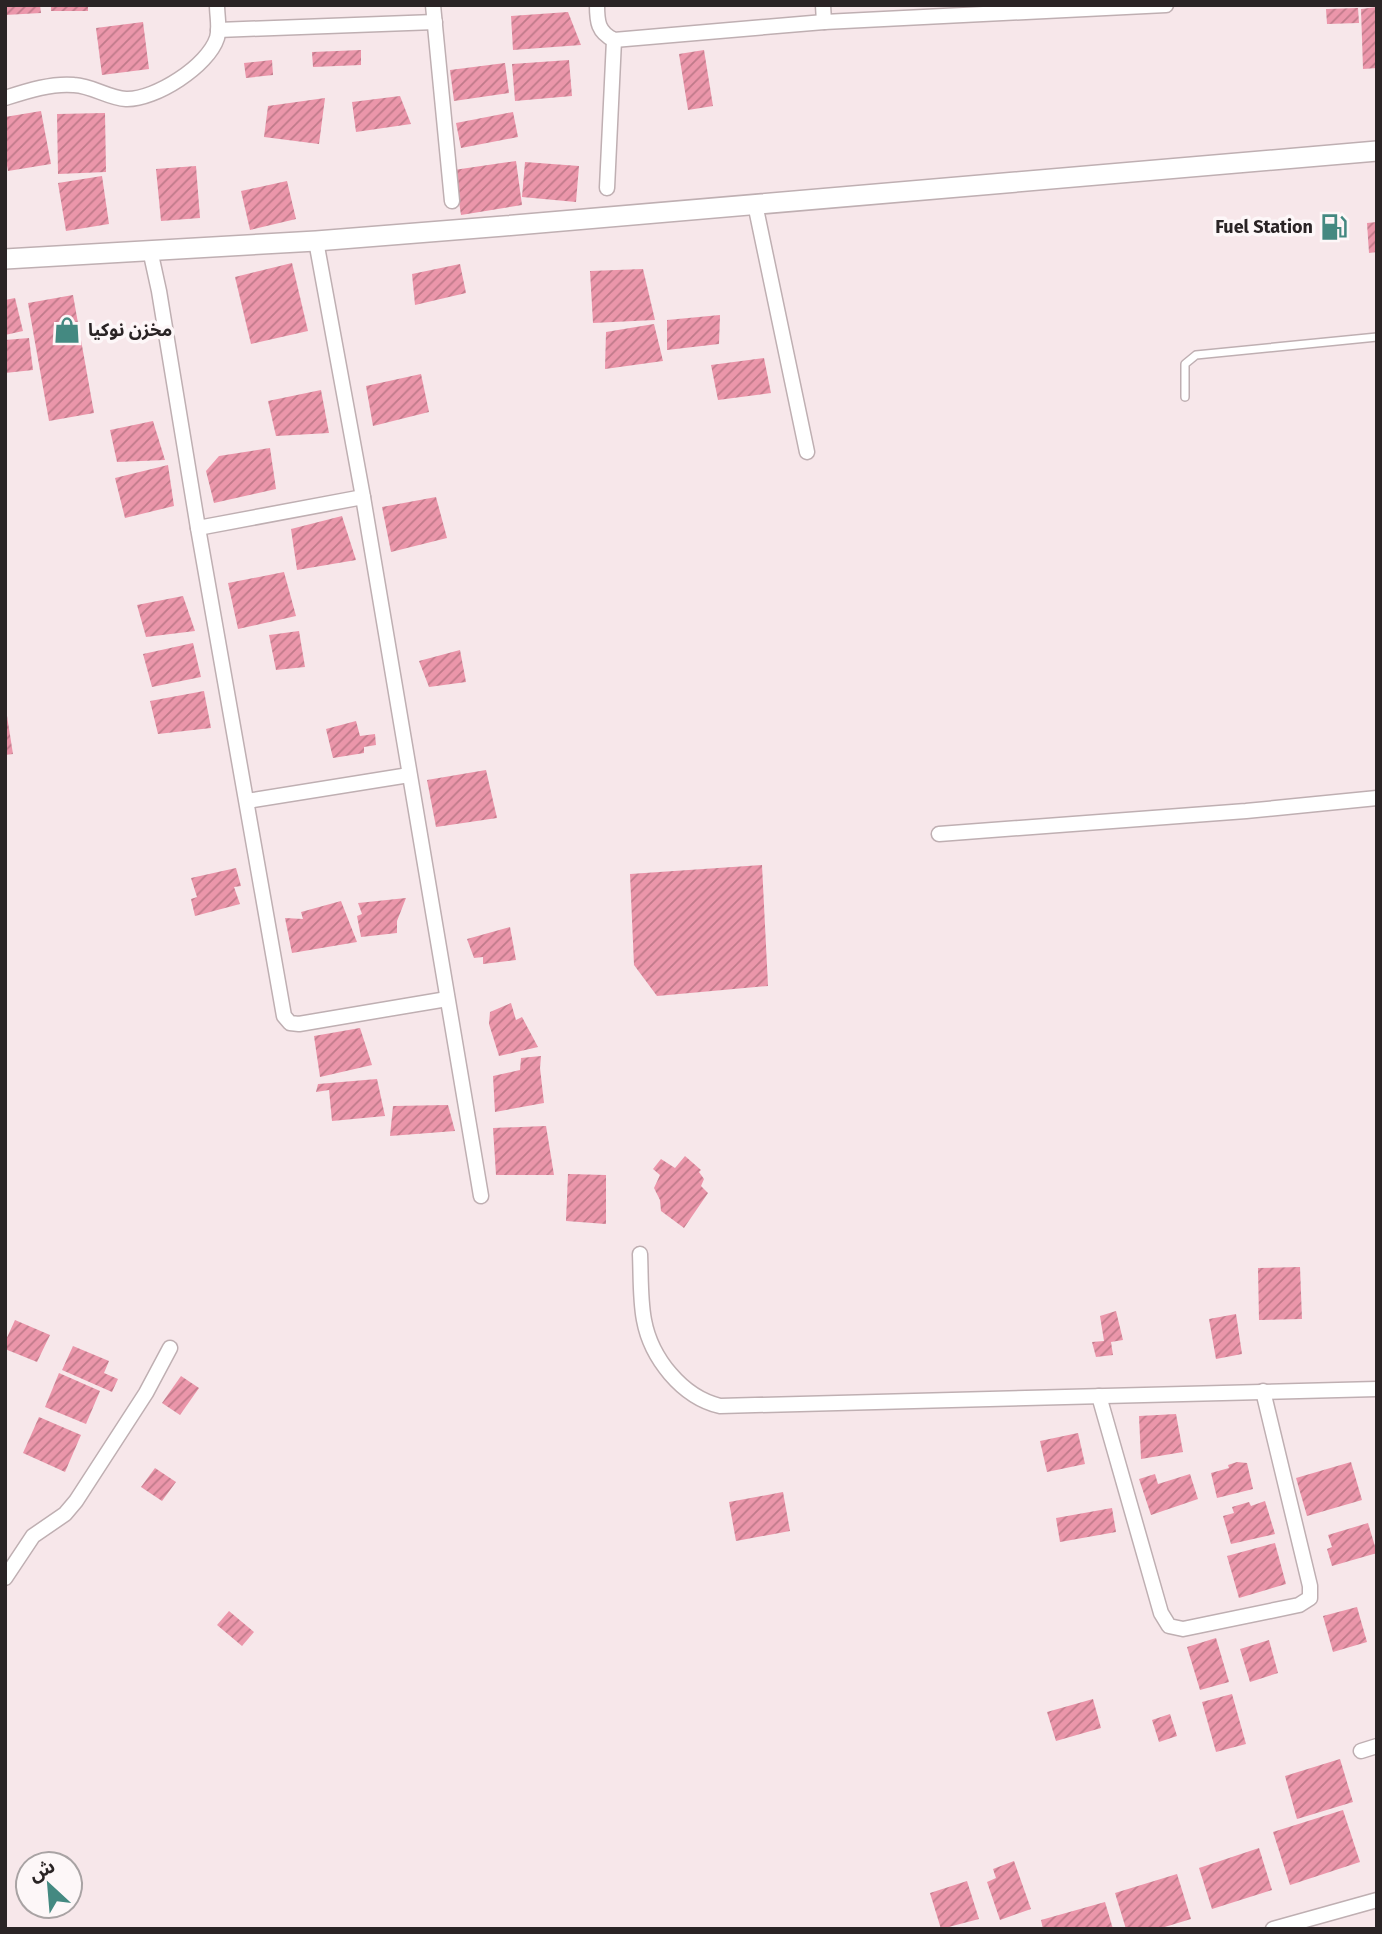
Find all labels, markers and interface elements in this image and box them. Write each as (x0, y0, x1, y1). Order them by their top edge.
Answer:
fuel station icon: Fuel Station (1319, 212, 1349, 242)
place label: Fuel Station (1215, 216, 1313, 238)
shop icon: مخزن نوكيا (52, 315, 82, 345)
place label: مخزن نوكيا (88, 319, 172, 341)
north arrow (14, 1850, 84, 1920)
text: ش (25, 1854, 59, 1886)

